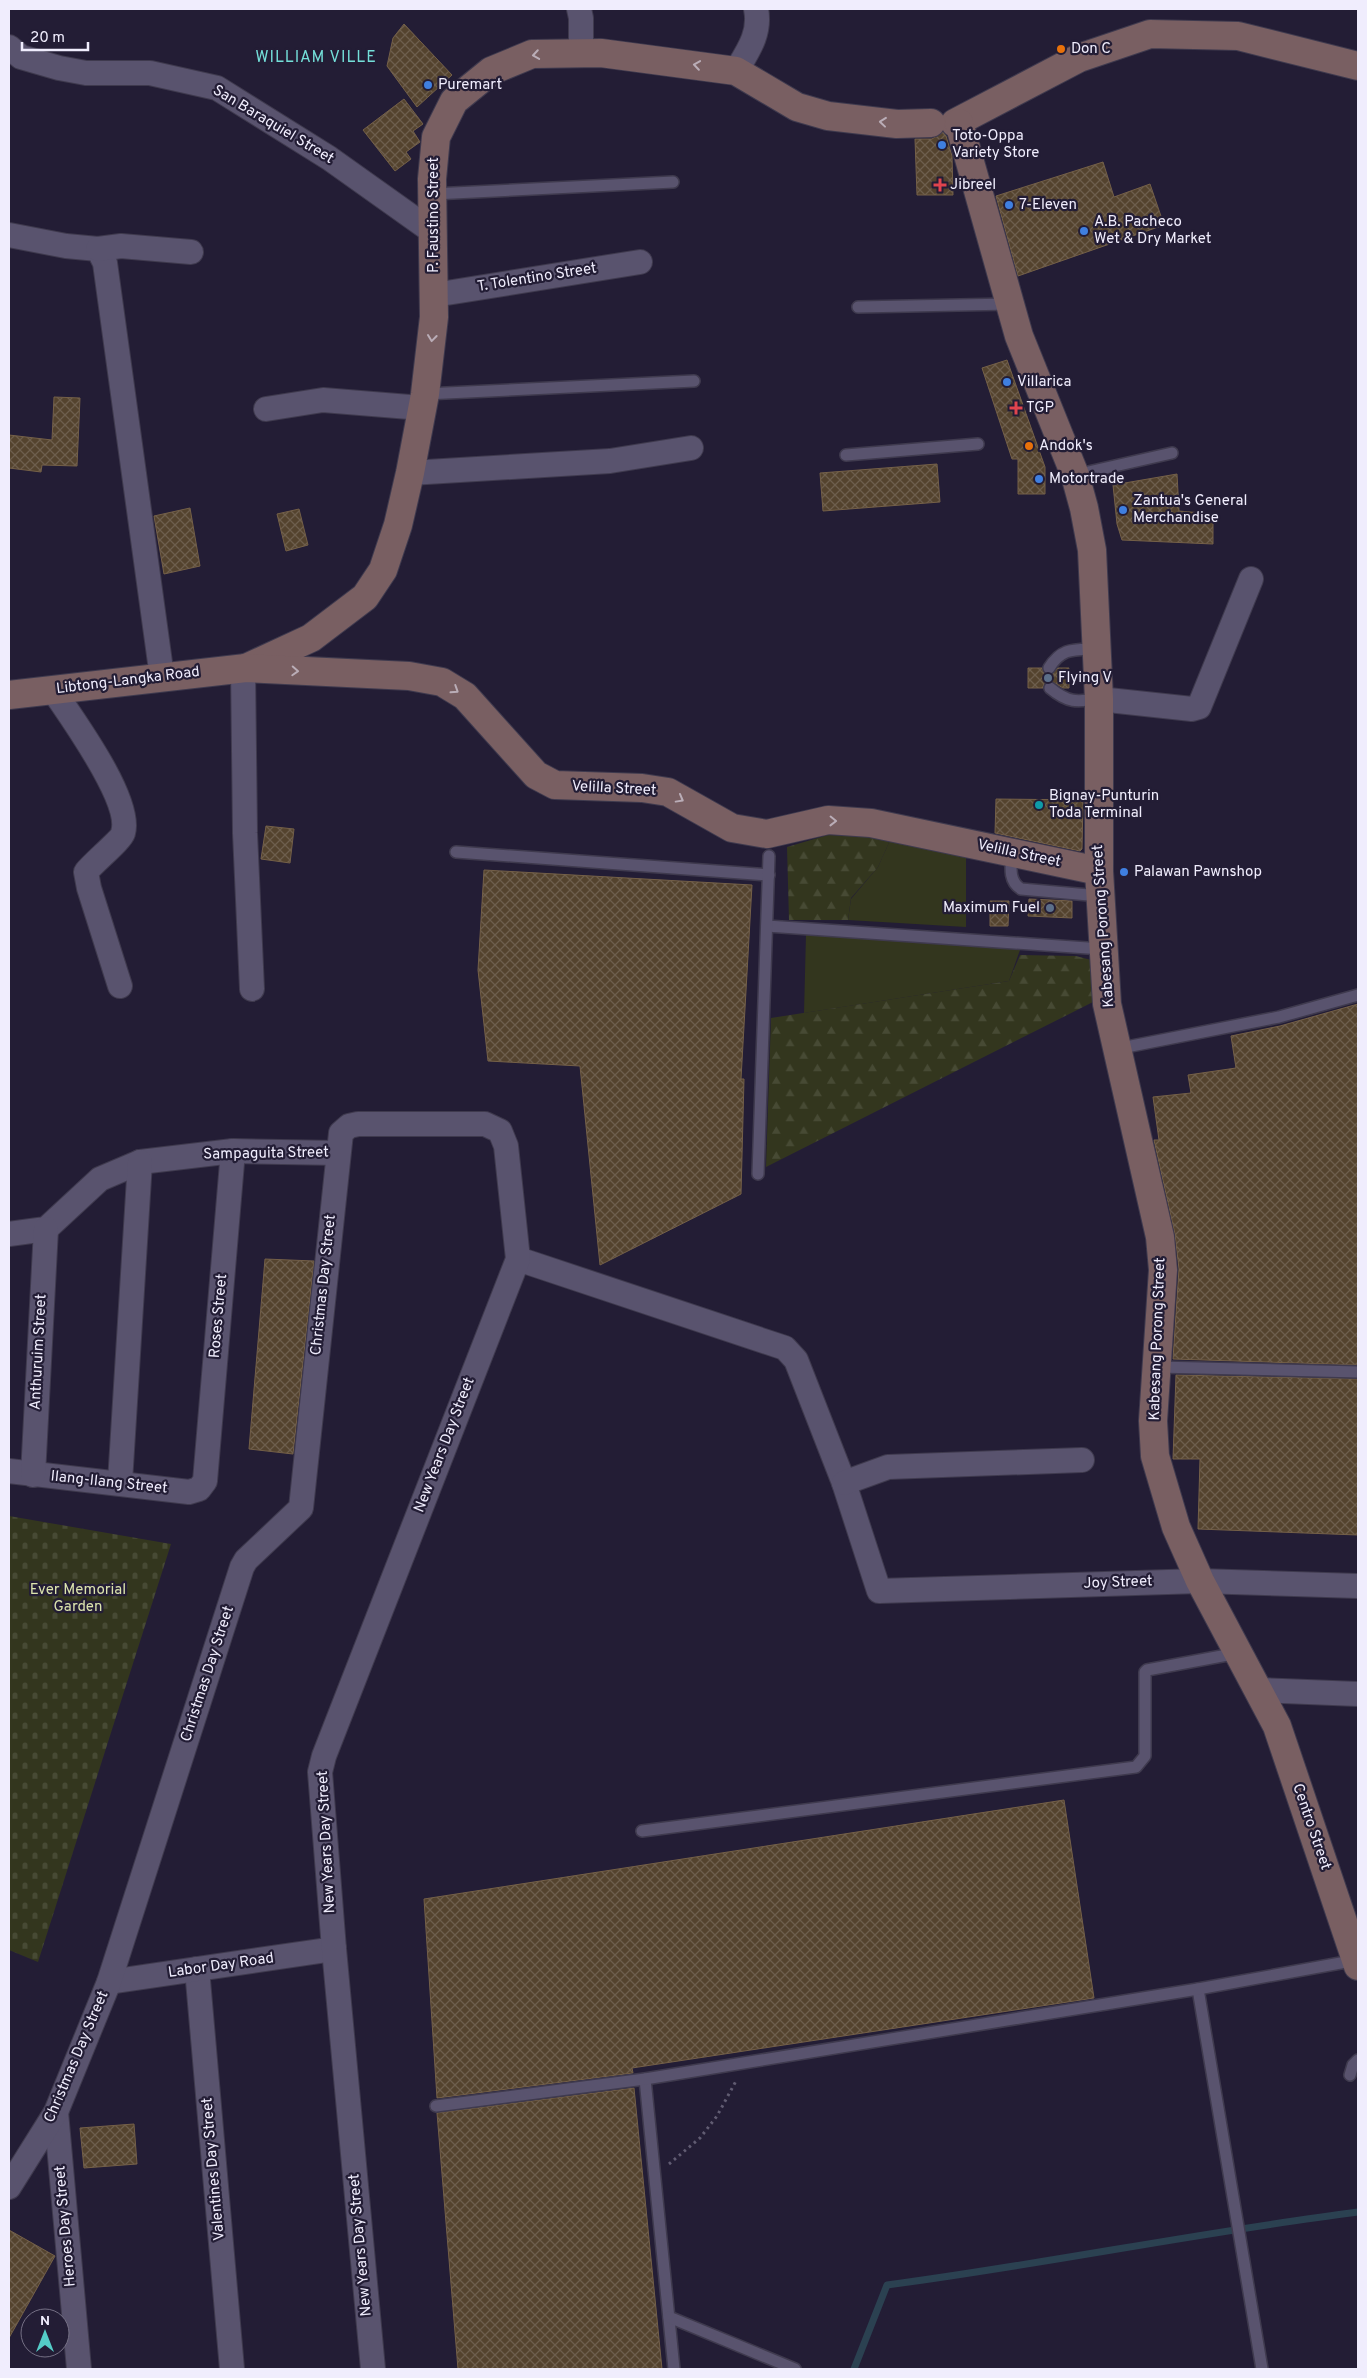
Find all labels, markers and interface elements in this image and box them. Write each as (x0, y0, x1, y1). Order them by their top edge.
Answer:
scale bar (22, 20, 89, 52)
text: 20 m (30, 29, 65, 48)
place label: Don C (1071, 40, 1111, 59)
marker: Don C (1055, 43, 1067, 55)
district label: WILLIAM VILLE (255, 48, 377, 68)
one-way arrow (531, 49, 539, 60)
one-way arrow (693, 61, 701, 71)
place label: Puremart (438, 76, 502, 95)
marker: Puremart (422, 79, 434, 91)
street label: San Baraquiel Street (209, 81, 337, 169)
one-way arrow (878, 117, 886, 128)
place label: Toto-Oppa Variety Store (952, 127, 1039, 163)
marker: Toto-Oppa Variety Store (936, 139, 948, 151)
street label: P. Faustino Street (425, 157, 444, 273)
place label: Jibreel (950, 176, 996, 195)
marker: Jibreel (934, 179, 946, 191)
place label: 7-Eleven (1019, 196, 1077, 215)
marker: 7-Eleven (1003, 199, 1015, 211)
place label: A.B. Pacheco Wet & Dry Market (1094, 213, 1211, 249)
marker: A.B. Pacheco Wet & Dry Market (1078, 225, 1090, 237)
street label: T. Tolentino Street (476, 259, 598, 297)
one-way arrow (427, 335, 438, 343)
place label: Villarica (1017, 373, 1071, 392)
marker: Villarica (1001, 376, 1013, 388)
place label: TGP (1026, 399, 1054, 418)
marker: TGP (1010, 402, 1022, 414)
place label: Andok's (1039, 437, 1093, 456)
marker: Andok's (1023, 440, 1035, 452)
place label: Motortrade (1049, 470, 1124, 489)
marker: Motortrade (1033, 473, 1045, 485)
place label: Zantua's General Merchandise (1133, 492, 1247, 528)
marker: Zantua's General Merchandise (1117, 504, 1129, 516)
street label: Libtong-Langka Road (55, 663, 201, 699)
one-way arrow (291, 665, 299, 676)
place label: Flying V (1058, 669, 1112, 688)
marker: Flying V (1042, 672, 1054, 684)
one-way arrow (449, 683, 458, 693)
street label: Velilla Street (571, 777, 657, 801)
place label: Bignay-Punturin Toda Terminal (1049, 787, 1159, 823)
one-way arrow (675, 793, 684, 803)
marker: Bignay-Punturin Toda Terminal (1033, 799, 1045, 811)
one-way arrow (829, 815, 837, 826)
street label: Velilla Street (976, 836, 1062, 872)
street label: Kabesang Porong Street (1089, 844, 1119, 1008)
place label: Palawan Pawnshop (1134, 863, 1262, 882)
marker: Palawan Pawnshop (1118, 866, 1130, 878)
place label: Maximum Fuel (943, 899, 1040, 918)
marker: Maximum Fuel (1044, 902, 1056, 914)
street label: Sampaguita Street (203, 1143, 329, 1165)
street label: Christmas Day Street (307, 1214, 341, 1356)
street label: Kabesang Porong Street (1146, 1257, 1170, 1421)
street label: Roses Street (206, 1273, 232, 1359)
street label: Anthuruim Street (26, 1293, 52, 1411)
street label: New Years Day Street (410, 1375, 480, 1515)
street label: Ilang-Ilang Street (50, 1467, 168, 1499)
street label: Joy Street (1083, 1572, 1153, 1594)
park label: Ever Memorial Garden (30, 1581, 126, 1617)
street label: Christmas Day Street (177, 1604, 239, 1744)
street label: New Years Day Street (314, 1770, 340, 1914)
street label: Centro Street (1287, 1781, 1335, 1873)
street label: Labor Day Road (167, 1949, 275, 1983)
street label: Christmas Day Street (41, 1988, 113, 2126)
street label: Valentines Day Street (198, 2096, 230, 2242)
street label: Heroes Day Street (51, 2164, 81, 2288)
street label: New Years Day Street (345, 2173, 377, 2317)
north arrow (20, 2308, 70, 2358)
text: N (40, 2313, 50, 2330)

